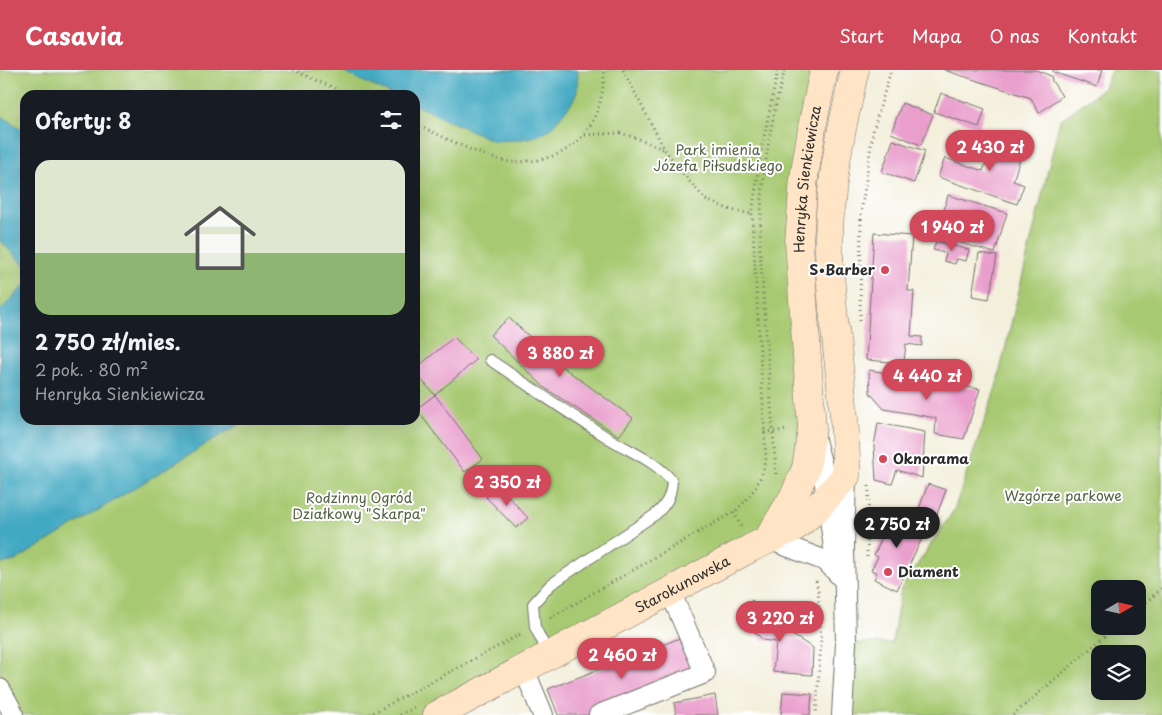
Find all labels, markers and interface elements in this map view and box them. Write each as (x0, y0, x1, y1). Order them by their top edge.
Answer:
text: Casavia (25, 17, 123, 53)
text: Start (839, 22, 884, 49)
text: Mapa (912, 22, 961, 49)
text: O nas (989, 22, 1039, 49)
text: Kontakt (1067, 22, 1137, 49)
street label: Henryka Sienkiewicza (788, 103, 826, 254)
text: Oferty: 8 (35, 104, 132, 136)
icon: filters (377, 106, 405, 134)
pin: 2 430 zł (938, 129, 1042, 172)
text: 2 430 zł (956, 134, 1024, 158)
park label: Park imienia Józefa Piłsudskiego (653, 139, 783, 176)
icon: home (175, 193, 265, 283)
pin: 1 940 zł (900, 210, 1004, 252)
text: 1 940 zł (921, 214, 983, 238)
place label: S•Barber (810, 259, 876, 280)
marker: S•Barber (879, 264, 891, 276)
text: 2 750 zł/mies. (35, 325, 181, 357)
pin: 3 880 zł (508, 336, 612, 378)
text: 3 880 zł (527, 340, 593, 364)
text: 2 pok. · 80 m² (35, 357, 148, 381)
pin: 4 440 zł (875, 358, 979, 401)
text: 4 440 zł (893, 363, 961, 387)
text: Henryka Sienkiewicza (35, 381, 205, 405)
place label: Oknorama (893, 448, 969, 469)
marker: Oknorama (877, 453, 889, 465)
pin: 2 350 zł (455, 464, 559, 507)
text: 2 350 zł (474, 469, 540, 493)
park label: Wzgórze parkowe (1004, 485, 1122, 506)
park label: Rodzinny Ogród Działkowy "Skarpa" (292, 487, 426, 524)
pin: 2 750 zł (845, 506, 949, 549)
text: 2 750 zł (865, 511, 929, 535)
street label: Starokunowska (631, 550, 734, 618)
place label: Diament (898, 561, 959, 582)
marker: Diament (882, 566, 894, 578)
north arrow (1091, 580, 1146, 635)
map controls (1091, 580, 1146, 700)
pin: 3 220 zł (728, 600, 832, 643)
text: 3 220 zł (747, 605, 813, 629)
pin: 2 460 zł (570, 638, 674, 680)
text: 2 460 zł (588, 642, 656, 666)
button: layers (1091, 645, 1146, 700)

